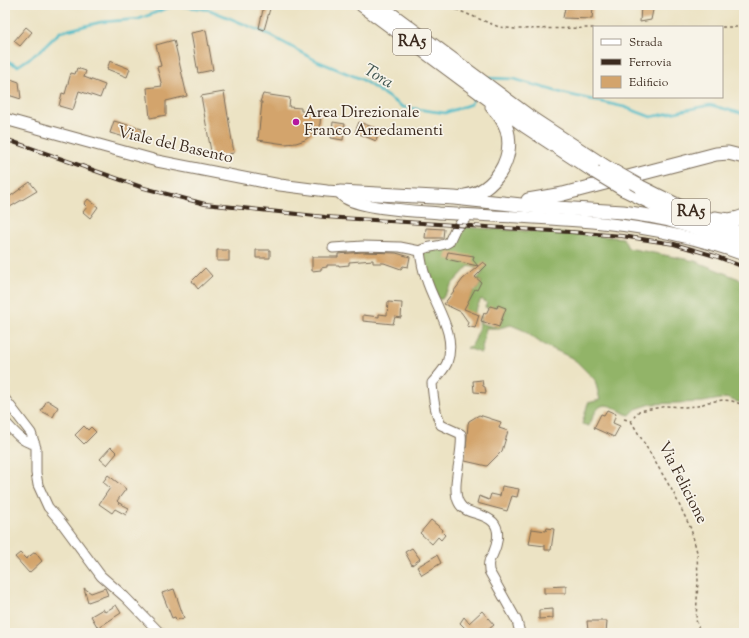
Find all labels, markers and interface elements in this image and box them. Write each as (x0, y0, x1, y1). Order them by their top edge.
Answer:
legend (593, 26, 723, 98)
road number: RA5 (393, 29, 431, 55)
text: Strada (629, 34, 663, 52)
text: Ferrovia (629, 54, 672, 72)
water label: Tora (359, 59, 398, 95)
text: Edificio (629, 74, 669, 92)
place label: Area Direzionale Franco Arredamenti (304, 102, 444, 143)
marker: Area Direzionale Franco Arredamenti (291, 117, 301, 127)
street label: Viale del Basento (115, 122, 235, 171)
road number: RA5 (672, 199, 710, 225)
street label: Via Felicione (651, 438, 713, 528)

